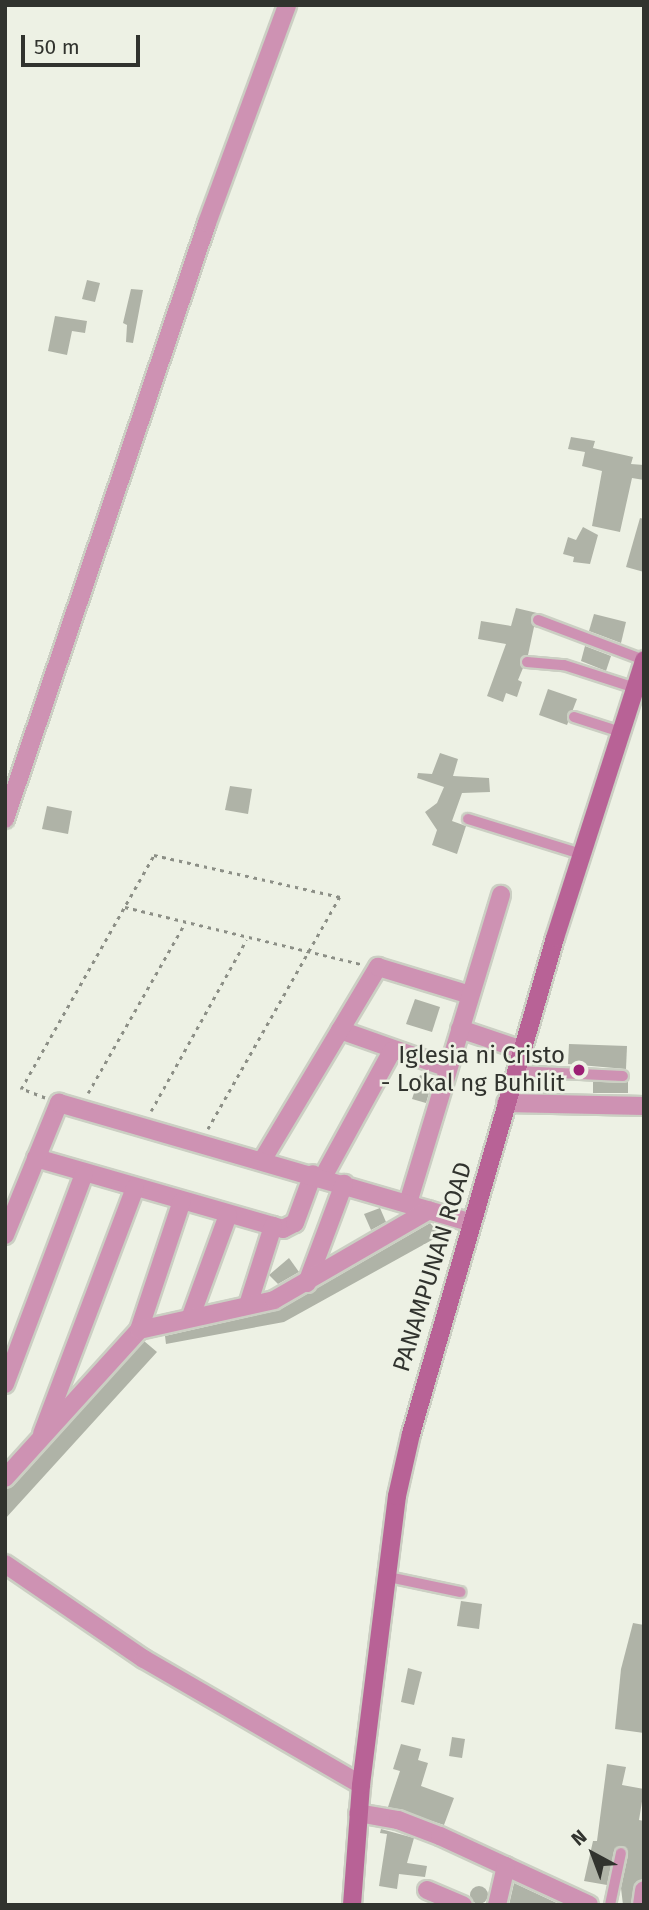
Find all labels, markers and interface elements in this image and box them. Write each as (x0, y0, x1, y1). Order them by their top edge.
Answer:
scale bar (24, 21, 144, 65)
text: 50 m (34, 34, 80, 60)
place label: Iglesia ni Cristo - Lokal ng Buhilit (381, 1042, 565, 1098)
marker: Iglesia ni Cristo - Lokal ng Buhilit (571, 1062, 587, 1078)
street label: PANAMPUNAN ROAD (387, 1159, 479, 1375)
north arrow (558, 1819, 628, 1889)
text: N (567, 1825, 591, 1851)

